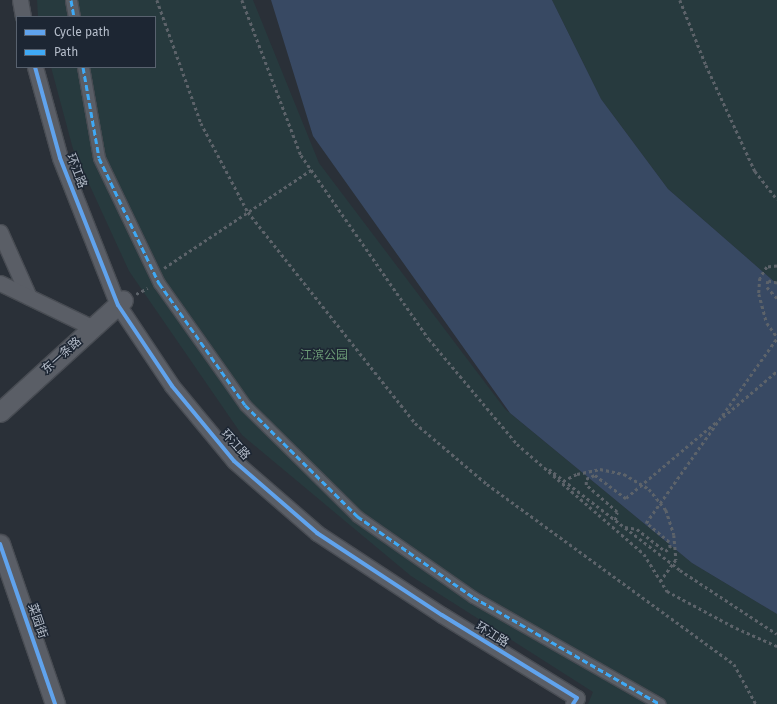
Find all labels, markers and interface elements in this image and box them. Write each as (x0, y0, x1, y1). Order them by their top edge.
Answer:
legend (16, 16, 156, 68)
text: Cycle path (54, 25, 110, 39)
text: Path (54, 45, 78, 59)
street label: 环江路 (63, 152, 89, 190)
street label: 东一条路 (39, 335, 85, 377)
park label: 江滨公园 (300, 349, 348, 363)
street label: 环江路 (218, 427, 252, 463)
street label: 菜园街 (24, 602, 50, 640)
street label: 环江路 (473, 619, 511, 651)

